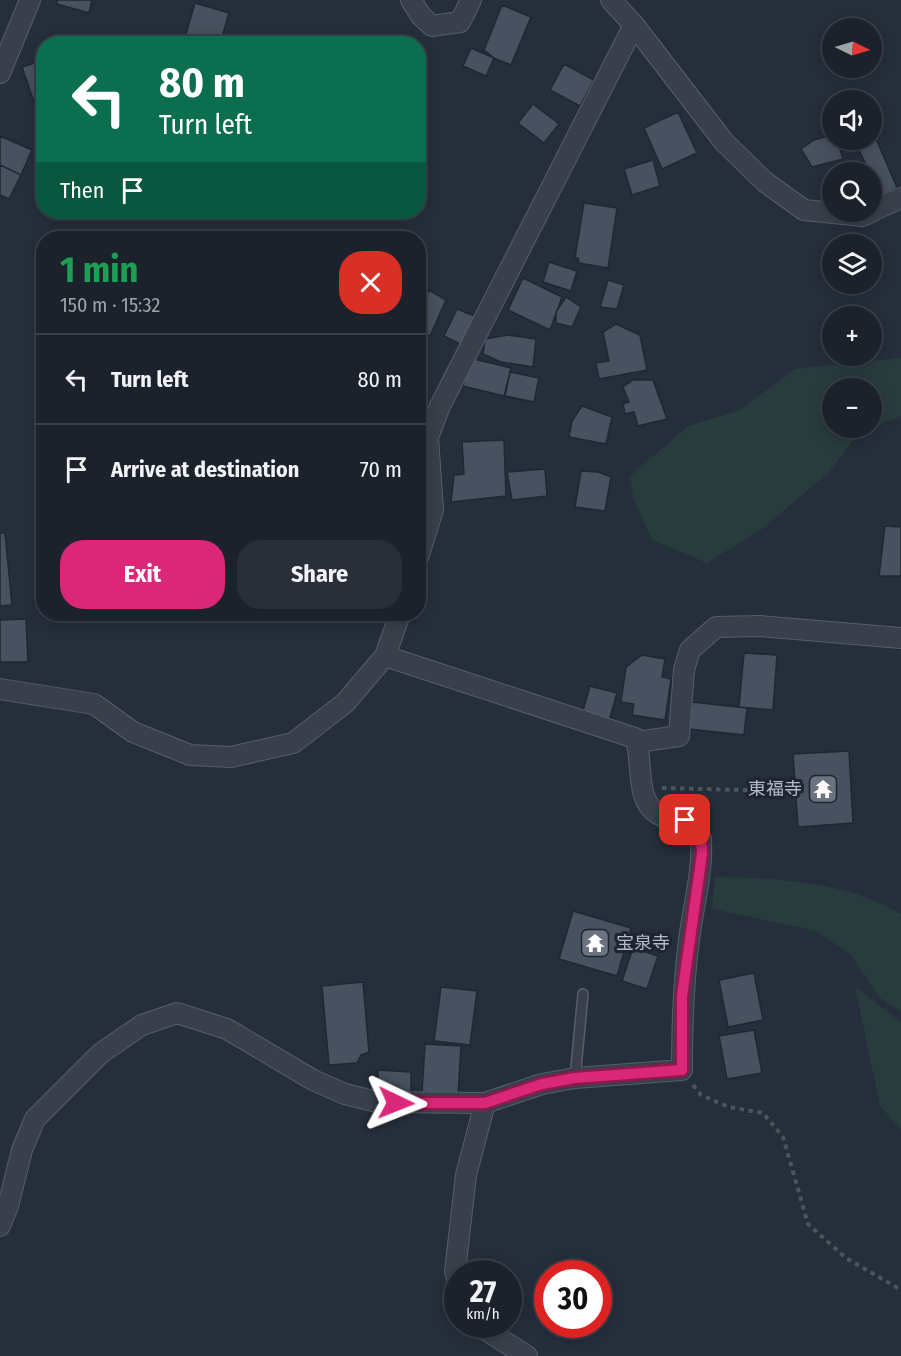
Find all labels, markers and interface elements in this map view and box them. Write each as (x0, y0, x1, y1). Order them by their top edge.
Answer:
north arrow (822, 18, 882, 78)
map controls (822, 18, 882, 438)
text: 80 m (159, 58, 245, 108)
icon: left (60, 60, 138, 138)
button: sound (822, 90, 882, 150)
text: Turn left (159, 109, 252, 141)
button: search (822, 162, 882, 222)
icon: arrive (116, 174, 149, 207)
text: Then (60, 177, 104, 204)
button: layers (822, 234, 882, 294)
text: 1 min (60, 248, 138, 292)
button: close (339, 251, 402, 314)
text: 150 m · 15:32 (60, 293, 160, 317)
button: + (822, 306, 882, 366)
icon: left (60, 363, 93, 396)
text: Turn left (111, 366, 189, 393)
text: 80 m (357, 366, 402, 393)
button: − (822, 378, 882, 438)
icon: arrive (60, 453, 93, 486)
text: Arrive at destination (111, 456, 299, 483)
text: 70 m (360, 456, 402, 483)
button: Exit (60, 540, 225, 609)
button: Share (237, 540, 402, 609)
temple icon: 東福寺 (807, 773, 839, 805)
place label: 東福寺 (748, 778, 802, 800)
pin (659, 794, 710, 845)
icon: arrive (668, 803, 701, 836)
temple icon: 宝泉寺 (579, 927, 611, 959)
place label: 宝泉寺 (616, 932, 670, 954)
position arrow (364, 1071, 428, 1135)
speed limit sign: 30 (534, 1260, 612, 1338)
text: 27 (470, 1274, 496, 1310)
text: km/h (466, 1305, 500, 1323)

